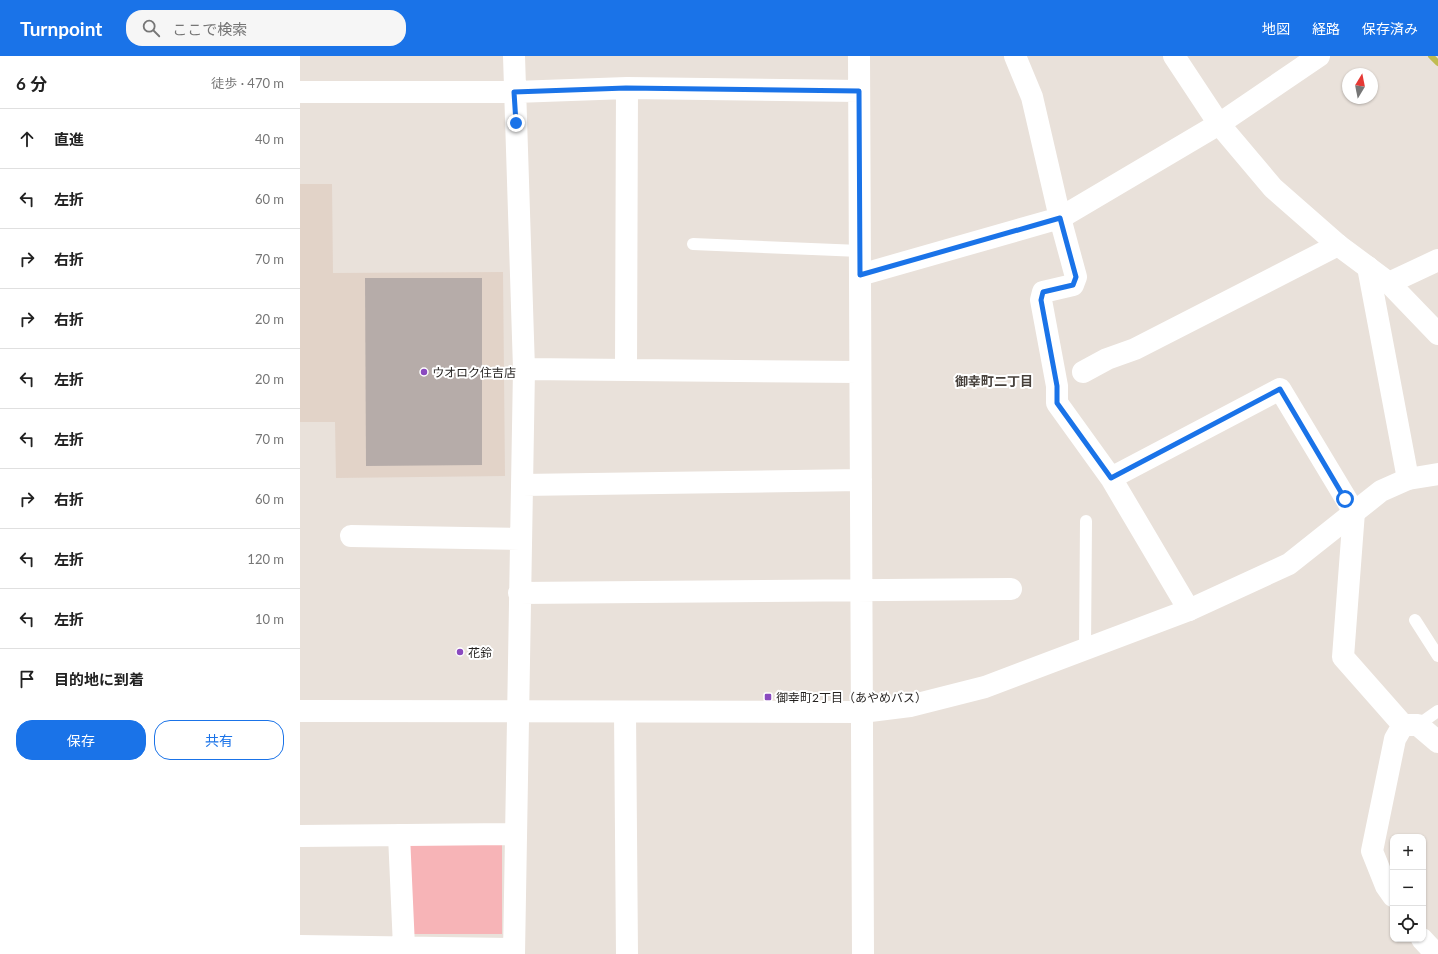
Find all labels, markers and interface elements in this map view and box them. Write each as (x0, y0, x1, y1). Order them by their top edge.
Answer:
search box (126, 10, 406, 46)
text: Turnpoint (20, 17, 102, 40)
icon: search (140, 17, 162, 39)
text: ここで検索 (172, 20, 247, 38)
text: 地図 (1262, 20, 1290, 37)
text: 経路 (1312, 20, 1340, 37)
text: 保存済み (1362, 20, 1418, 37)
north arrow (1342, 68, 1378, 104)
text: 6 分 (16, 73, 47, 94)
text: 徒歩 · 470 m (211, 75, 284, 91)
route end (507, 114, 525, 132)
icon: ahead (16, 128, 38, 150)
text: 直進 (54, 130, 84, 148)
text: 40 m (255, 131, 284, 147)
icon: left (16, 188, 38, 210)
text: 左折 (54, 190, 84, 208)
text: 60 m (255, 191, 284, 207)
icon: right (16, 248, 38, 270)
text: 右折 (54, 250, 84, 268)
text: 70 m (255, 251, 284, 267)
icon: right (16, 308, 38, 330)
text: 右折 (54, 310, 84, 328)
text: 20 m (255, 311, 284, 327)
place label: ウオロク住吉店 (432, 365, 516, 380)
marker: ウオロク住吉店 (419, 367, 429, 377)
icon: left (16, 368, 38, 390)
text: 左折 (54, 370, 84, 388)
text: 20 m (255, 371, 284, 387)
district label: 御幸町二丁目 (955, 373, 1033, 389)
icon: left (16, 428, 38, 450)
text: 左折 (54, 430, 84, 448)
text: 70 m (255, 431, 284, 447)
icon: right (16, 488, 38, 510)
text: 右折 (54, 490, 84, 508)
route start (1336, 490, 1354, 508)
text: 60 m (255, 491, 284, 507)
icon: left (16, 548, 38, 570)
text: 左折 (54, 550, 84, 568)
text: 120 m (247, 551, 284, 567)
icon: left (16, 608, 38, 630)
text: 左折 (54, 610, 84, 628)
text: 10 m (255, 611, 284, 627)
place label: 花鈴 (468, 645, 492, 660)
marker: 花鈴 (455, 647, 465, 657)
icon: arrive (16, 668, 38, 690)
text: 目的地に到着 (54, 670, 144, 688)
place label: 御幸町2丁目（あやめバス） (776, 690, 927, 705)
marker: 御幸町2丁目（あやめバス） (763, 692, 773, 702)
button: 保存 (16, 720, 146, 760)
button: 共有 (154, 720, 284, 760)
map controls (1390, 834, 1426, 942)
button: + (1390, 834, 1426, 870)
button: − (1390, 870, 1426, 906)
button: locate (1390, 906, 1426, 942)

